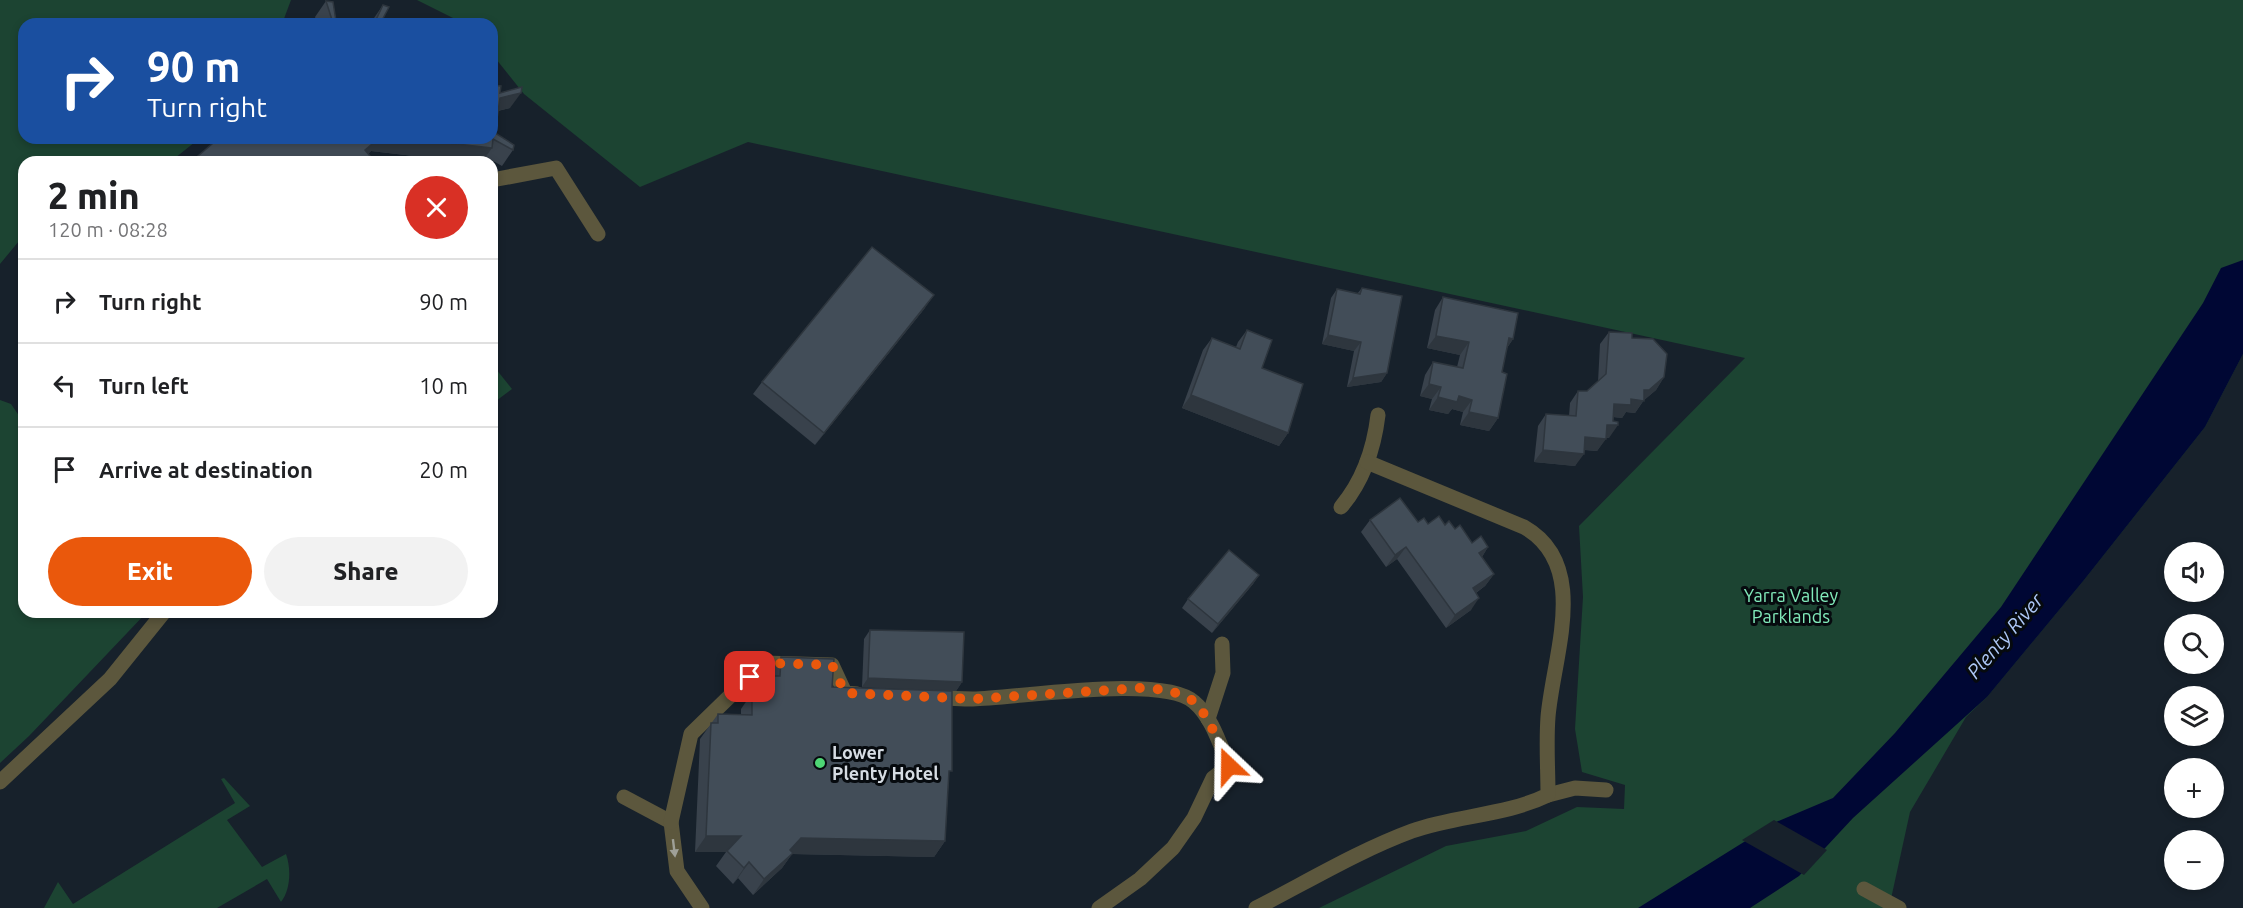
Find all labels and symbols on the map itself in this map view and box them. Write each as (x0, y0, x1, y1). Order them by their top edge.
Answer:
park label: Yarra Valley Parklands (1744, 585, 1839, 626)
water label: Plenty River (1962, 588, 2049, 683)
pin (724, 651, 775, 702)
position arrow (1197, 734, 1261, 798)
place label: Lower Plenty Hotel (832, 742, 939, 783)
marker: Lower Plenty Hotel (813, 756, 827, 770)
one-way arrow (670, 839, 679, 858)

